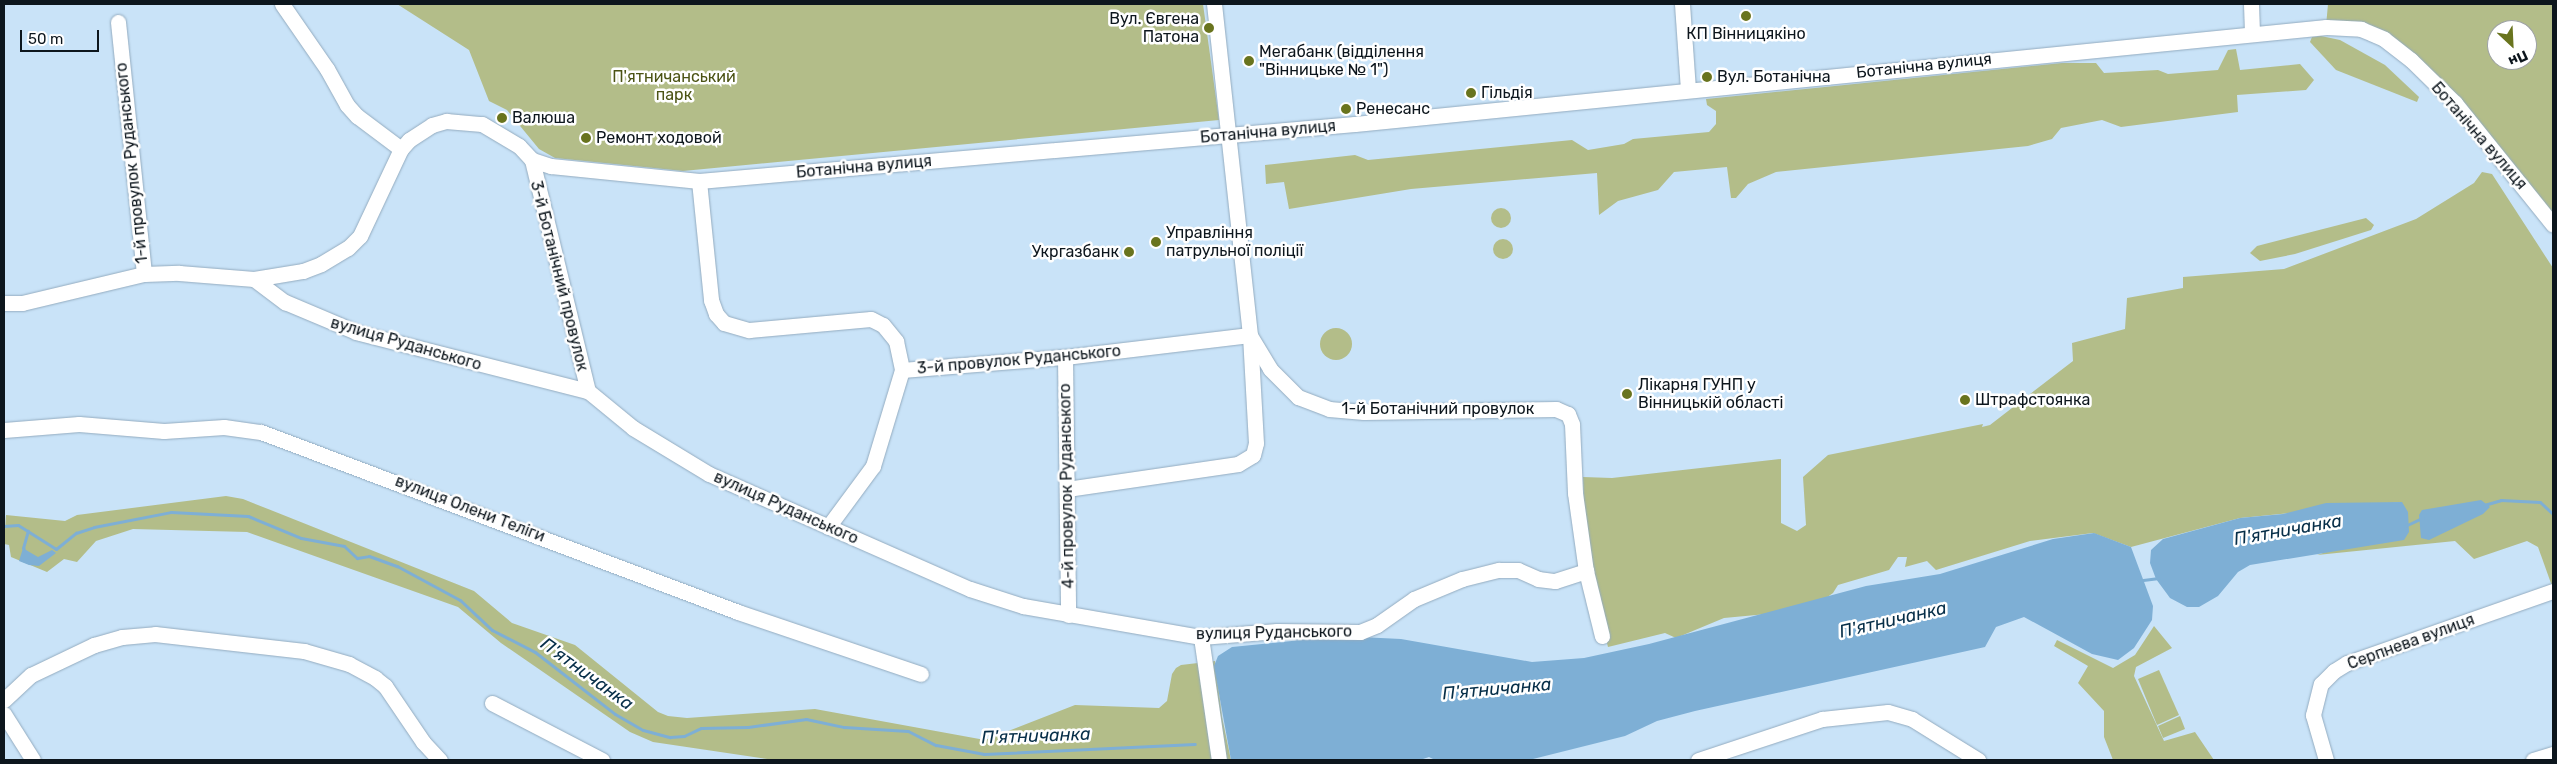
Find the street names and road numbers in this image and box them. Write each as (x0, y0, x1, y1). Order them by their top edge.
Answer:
street label: Ботанічна вулиця (1855, 49, 1993, 83)
street label: 1-й провулок Руданського (112, 62, 152, 264)
street label: Ботанічна вулиця (2427, 78, 2531, 194)
street label: Ботанічна вулиця (1199, 116, 1337, 148)
street label: Ботанічна вулиця (795, 151, 933, 183)
street label: 3-й Ботанічний провулок (526, 179, 592, 373)
street label: вулиця Руданського (328, 313, 484, 375)
street label: 3-й провулок Руданського (916, 342, 1122, 378)
street label: 4-й провулок Руданського (1056, 383, 1078, 589)
street label: 1-й Ботанічний провулок (1342, 399, 1534, 419)
street label: вулиця Руданського (711, 467, 861, 549)
street label: вулиця Олени Теліги (392, 472, 548, 546)
street label: Серпнева вулиця (2345, 610, 2477, 674)
street label: вулиця Руданського (1196, 622, 1352, 644)

